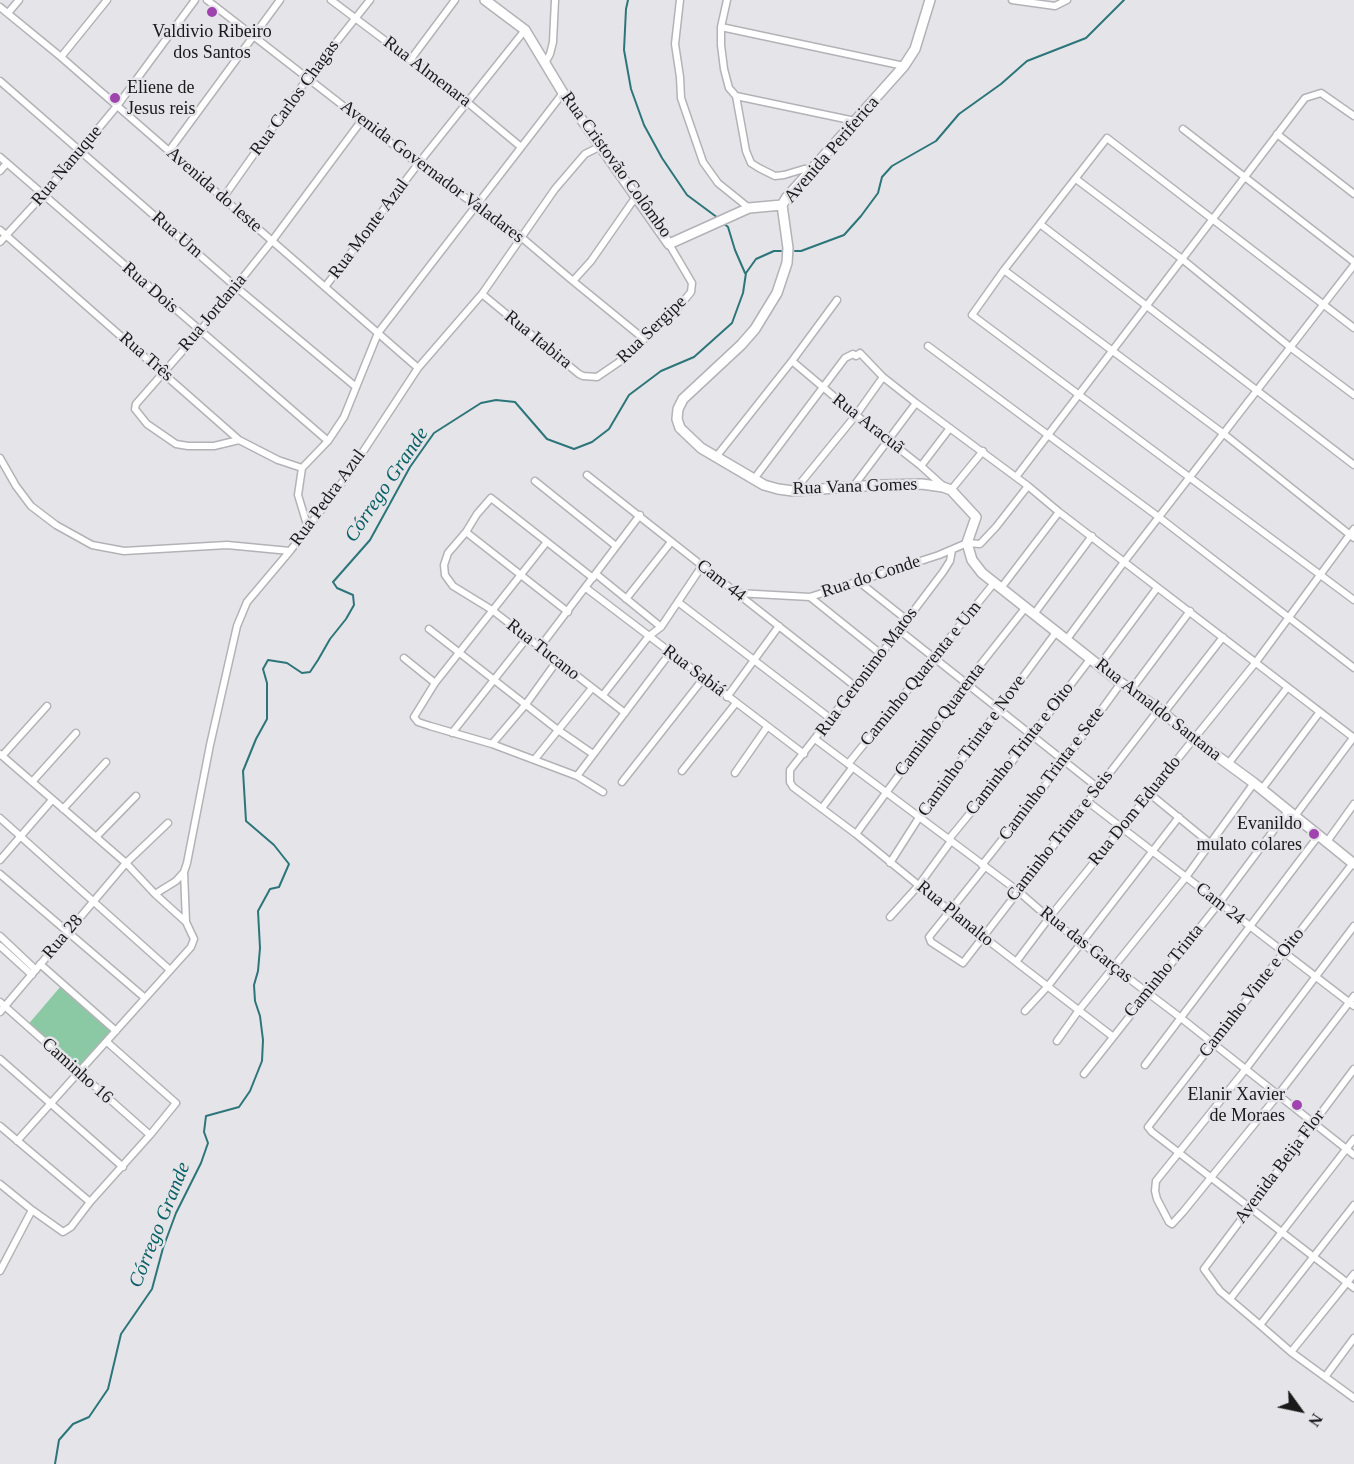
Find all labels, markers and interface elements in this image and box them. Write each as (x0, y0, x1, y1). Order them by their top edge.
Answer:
marker: Valdivio Ribeiro dos Santos (205, 5, 219, 19)
place label: Valdivio Ribeiro dos Santos (152, 21, 272, 63)
street label: Rua Almenara (379, 32, 475, 112)
street label: Rua Carlos Chagas (246, 36, 344, 160)
place label: Eliene de Jesus reis (127, 77, 195, 119)
street label: Rua Cristovão Colômbo (556, 88, 676, 242)
marker: Eliene de Jesus reis (108, 91, 122, 105)
street label: Avenida Periferica (780, 92, 884, 208)
street label: Avenida Governador Valadares (336, 96, 528, 248)
street label: Rua Nanuque (27, 121, 107, 211)
street label: Avenida do leste (162, 143, 266, 237)
street label: Rua Monte Azul (324, 175, 414, 283)
street label: Rua Um (147, 207, 207, 263)
street label: Rua Dois (117, 258, 183, 318)
street label: Rua Jordania (174, 270, 252, 356)
street label: Rua Sergipe (613, 292, 691, 368)
street label: Rua Itabira (500, 306, 576, 374)
street label: Rua Três (114, 328, 178, 386)
street label: Rua Aracuã (828, 389, 908, 459)
water label: Córrego Grande (340, 423, 434, 547)
street label: Rua Pedra Azul (286, 446, 370, 550)
street label: Rua Vana Gomes (792, 474, 918, 500)
street label: Rua do Conde (819, 551, 923, 603)
street label: Cam 44 (692, 555, 750, 607)
street label: Caminho Quarenta e Um (856, 597, 986, 751)
street label: Rua Geronimo Matos (811, 603, 923, 741)
street label: Rua Tucano (502, 615, 584, 685)
street label: Rua Sabiá (658, 640, 730, 702)
street label: Rua Arnaldo Santana (1091, 654, 1225, 766)
street label: Caminho Quarenta (890, 659, 990, 781)
street label: Caminho Trinta e Nove (913, 671, 1031, 821)
street label: Caminho Trinta e Oito (961, 678, 1079, 820)
street label: Caminho Trinta e Sete (995, 703, 1109, 845)
street label: Rua Dom Eduardo (1084, 752, 1186, 870)
street label: Caminho Trinta e Seis (1002, 766, 1118, 906)
place label: Evanildo mulato colares (1197, 813, 1302, 856)
marker: Evanildo mulato colares (1307, 827, 1321, 841)
street label: Rua Planalto (912, 877, 998, 951)
street label: Cam 24 (1191, 878, 1249, 930)
street label: Rua das Garças (1035, 902, 1137, 988)
street label: Rua 28 (38, 910, 88, 964)
street label: Caminho Trinta (1120, 920, 1208, 1022)
street label: Caminho Vinte e Oito (1195, 924, 1309, 1062)
street label: Caminho 16 (37, 1033, 117, 1109)
place label: Elanir Xavier de Moraes (1188, 1084, 1285, 1126)
marker: Elanir Xavier de Moraes (1290, 1098, 1304, 1112)
street label: Avenida Beija Flor (1230, 1106, 1330, 1228)
water label: Córrego Grande (124, 1159, 196, 1291)
north arrow (1270, 1380, 1330, 1440)
text: N (1305, 1411, 1326, 1430)

